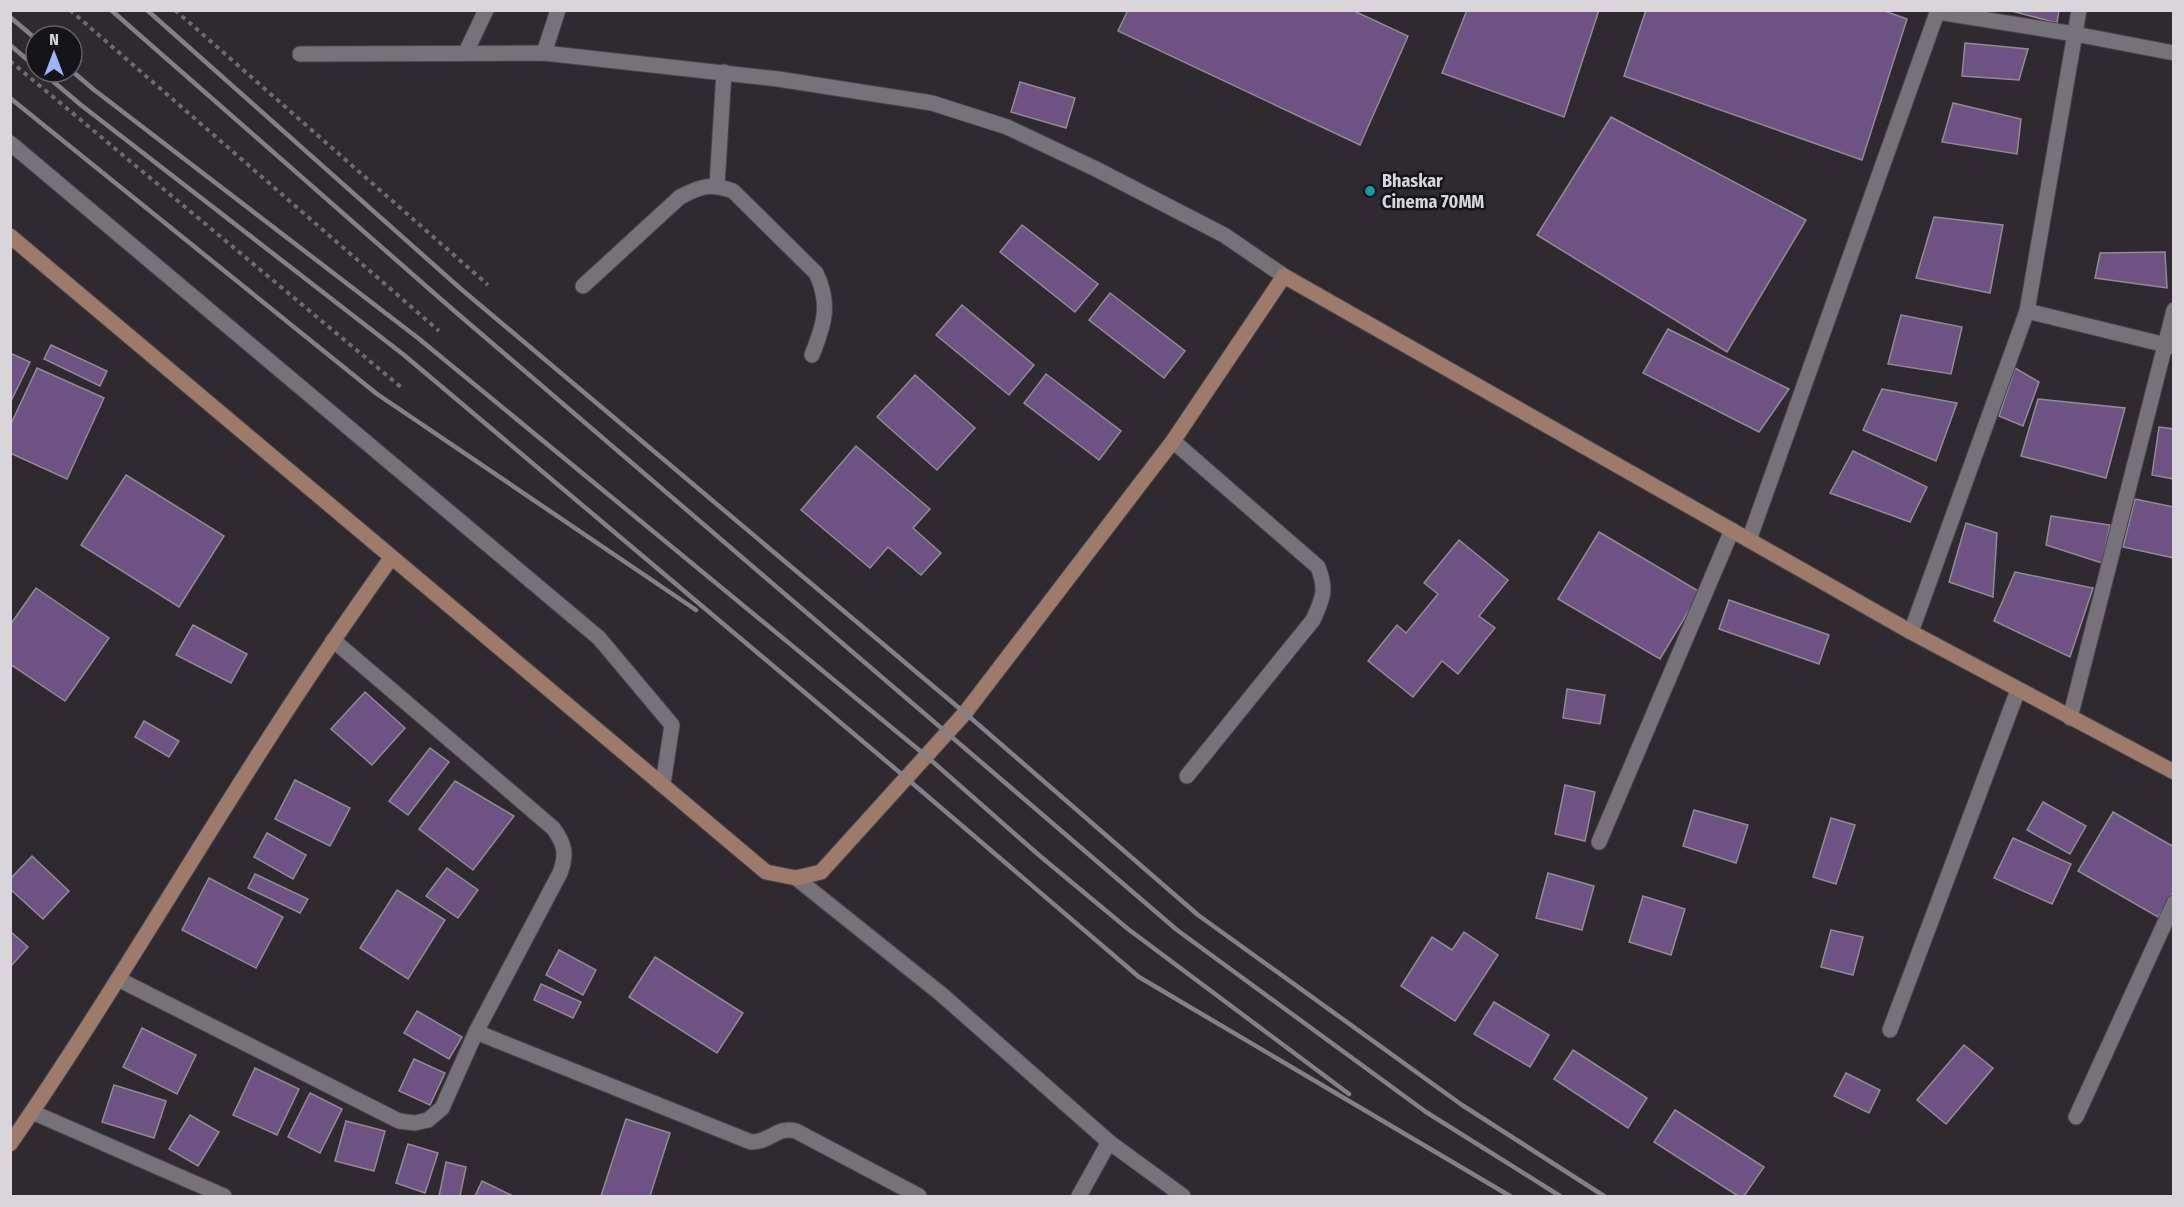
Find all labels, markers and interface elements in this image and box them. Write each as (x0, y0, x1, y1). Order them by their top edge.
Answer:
north arrow (24, 24, 84, 84)
text: N (49, 30, 59, 49)
place label: Bhaskar Cinema 70MM (1382, 170, 1484, 213)
marker: Bhaskar Cinema 70MM (1363, 184, 1377, 198)

